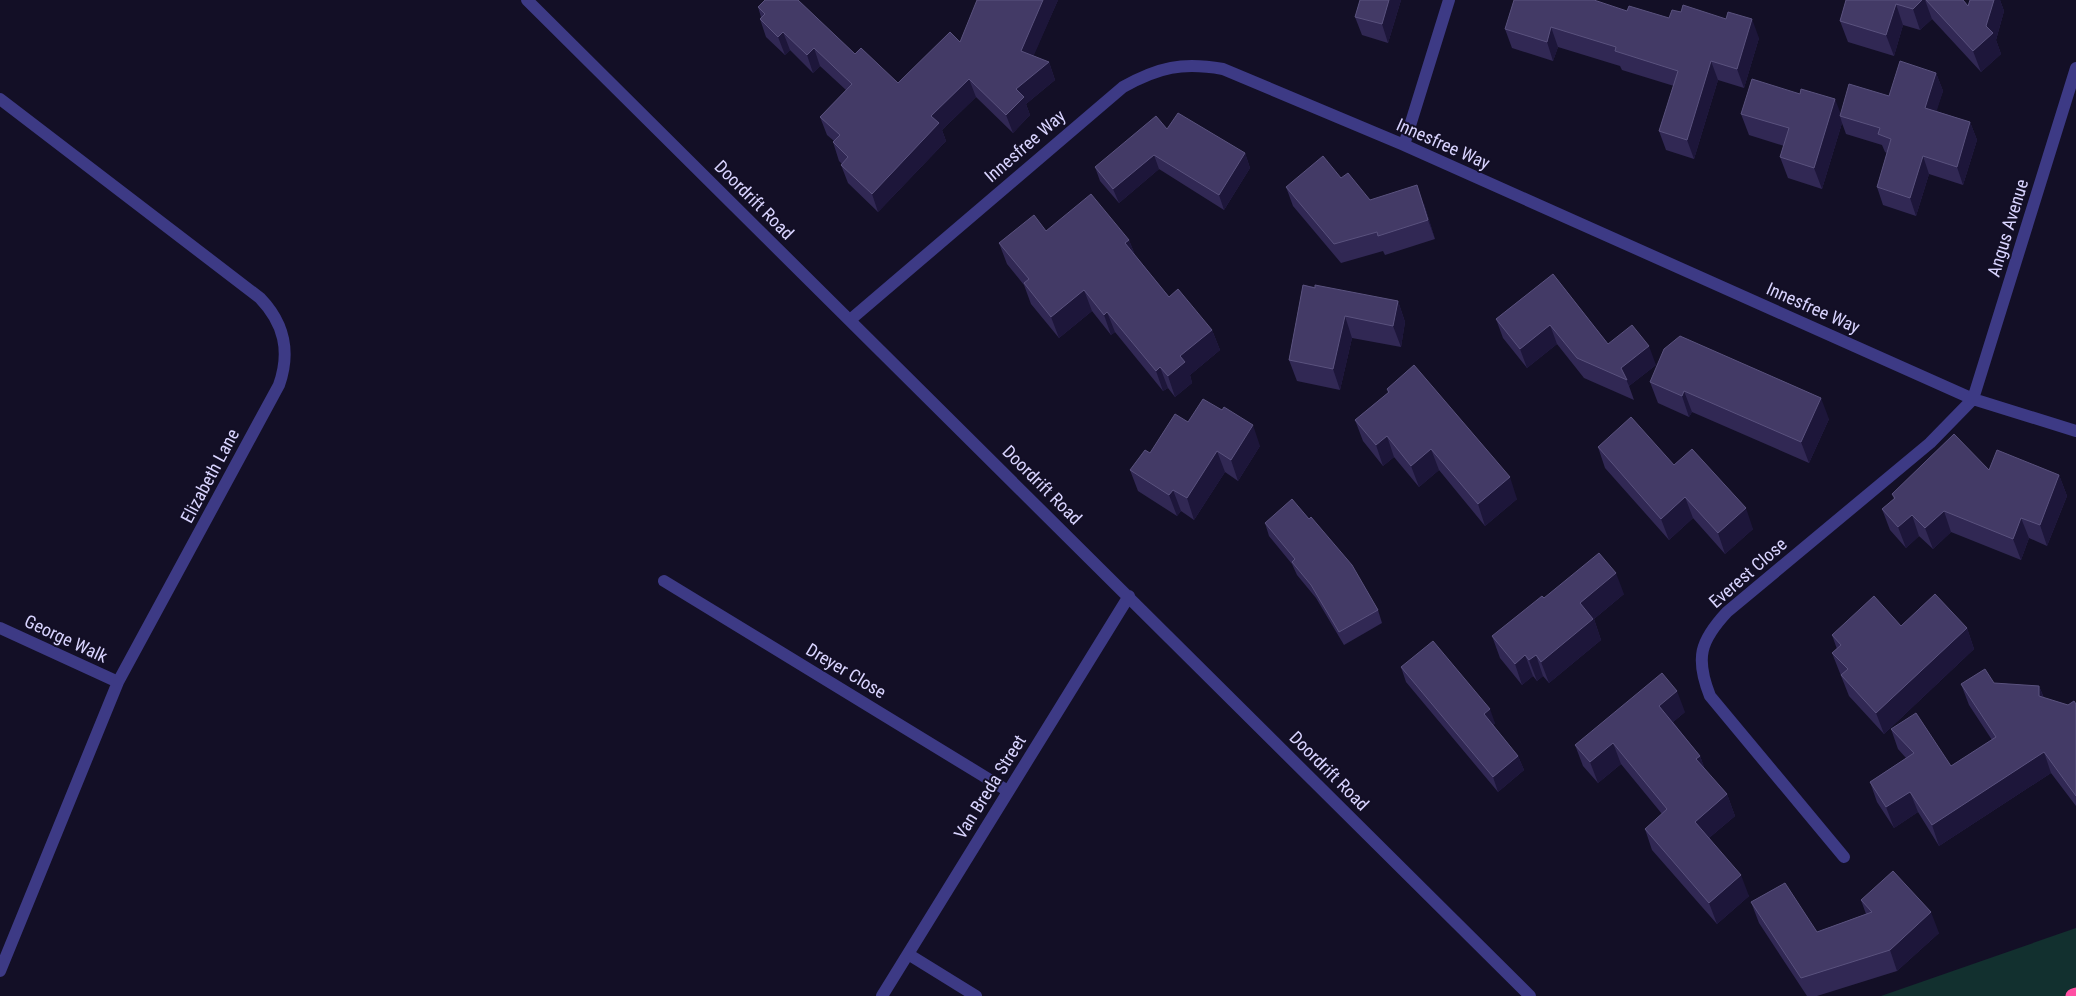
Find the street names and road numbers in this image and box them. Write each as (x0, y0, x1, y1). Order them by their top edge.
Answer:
street label: Innesfree Way (980, 105, 1070, 186)
street label: Innesfree Way (1393, 114, 1494, 174)
street label: Doordrift Road (710, 156, 798, 244)
street label: Angus Avenue (1983, 177, 2032, 279)
street label: Innesfree Way (1763, 278, 1864, 338)
street label: Elizabeth Lane (176, 425, 243, 526)
street label: Doordrift Road (998, 441, 1086, 529)
street label: Everest Close (1704, 533, 1791, 612)
street label: George Walk (21, 610, 111, 667)
street label: Dreyer Close (803, 639, 890, 703)
street label: Doordrift Road (1285, 727, 1373, 815)
street label: Van Breda Street (949, 731, 1030, 843)

